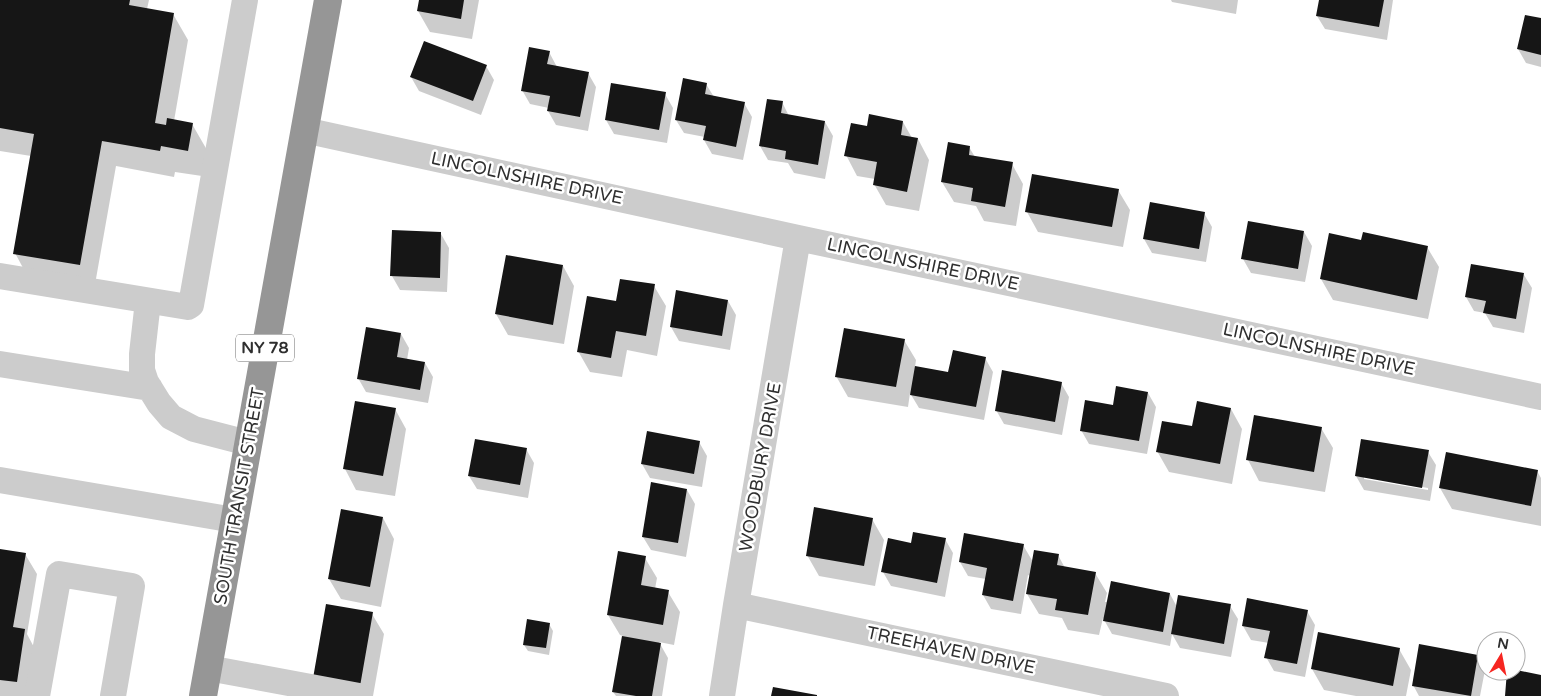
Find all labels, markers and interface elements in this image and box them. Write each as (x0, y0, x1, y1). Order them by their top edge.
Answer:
street label: LINCOLNSHIRE DRIVE (429, 147, 625, 209)
street label: LINCOLNSHIRE DRIVE (825, 233, 1021, 295)
street label: LINCOLNSHIRE DRIVE (1221, 318, 1417, 380)
road number: NY 78 (236, 334, 294, 362)
street label: WOODBURY DRIVE (734, 381, 786, 553)
street label: SOUTH TRANSIT STREET (209, 386, 269, 606)
street label: TREEHAVEN DRIVE (865, 621, 1037, 679)
north arrow (1476, 631, 1526, 681)
text: N (1496, 634, 1510, 653)

